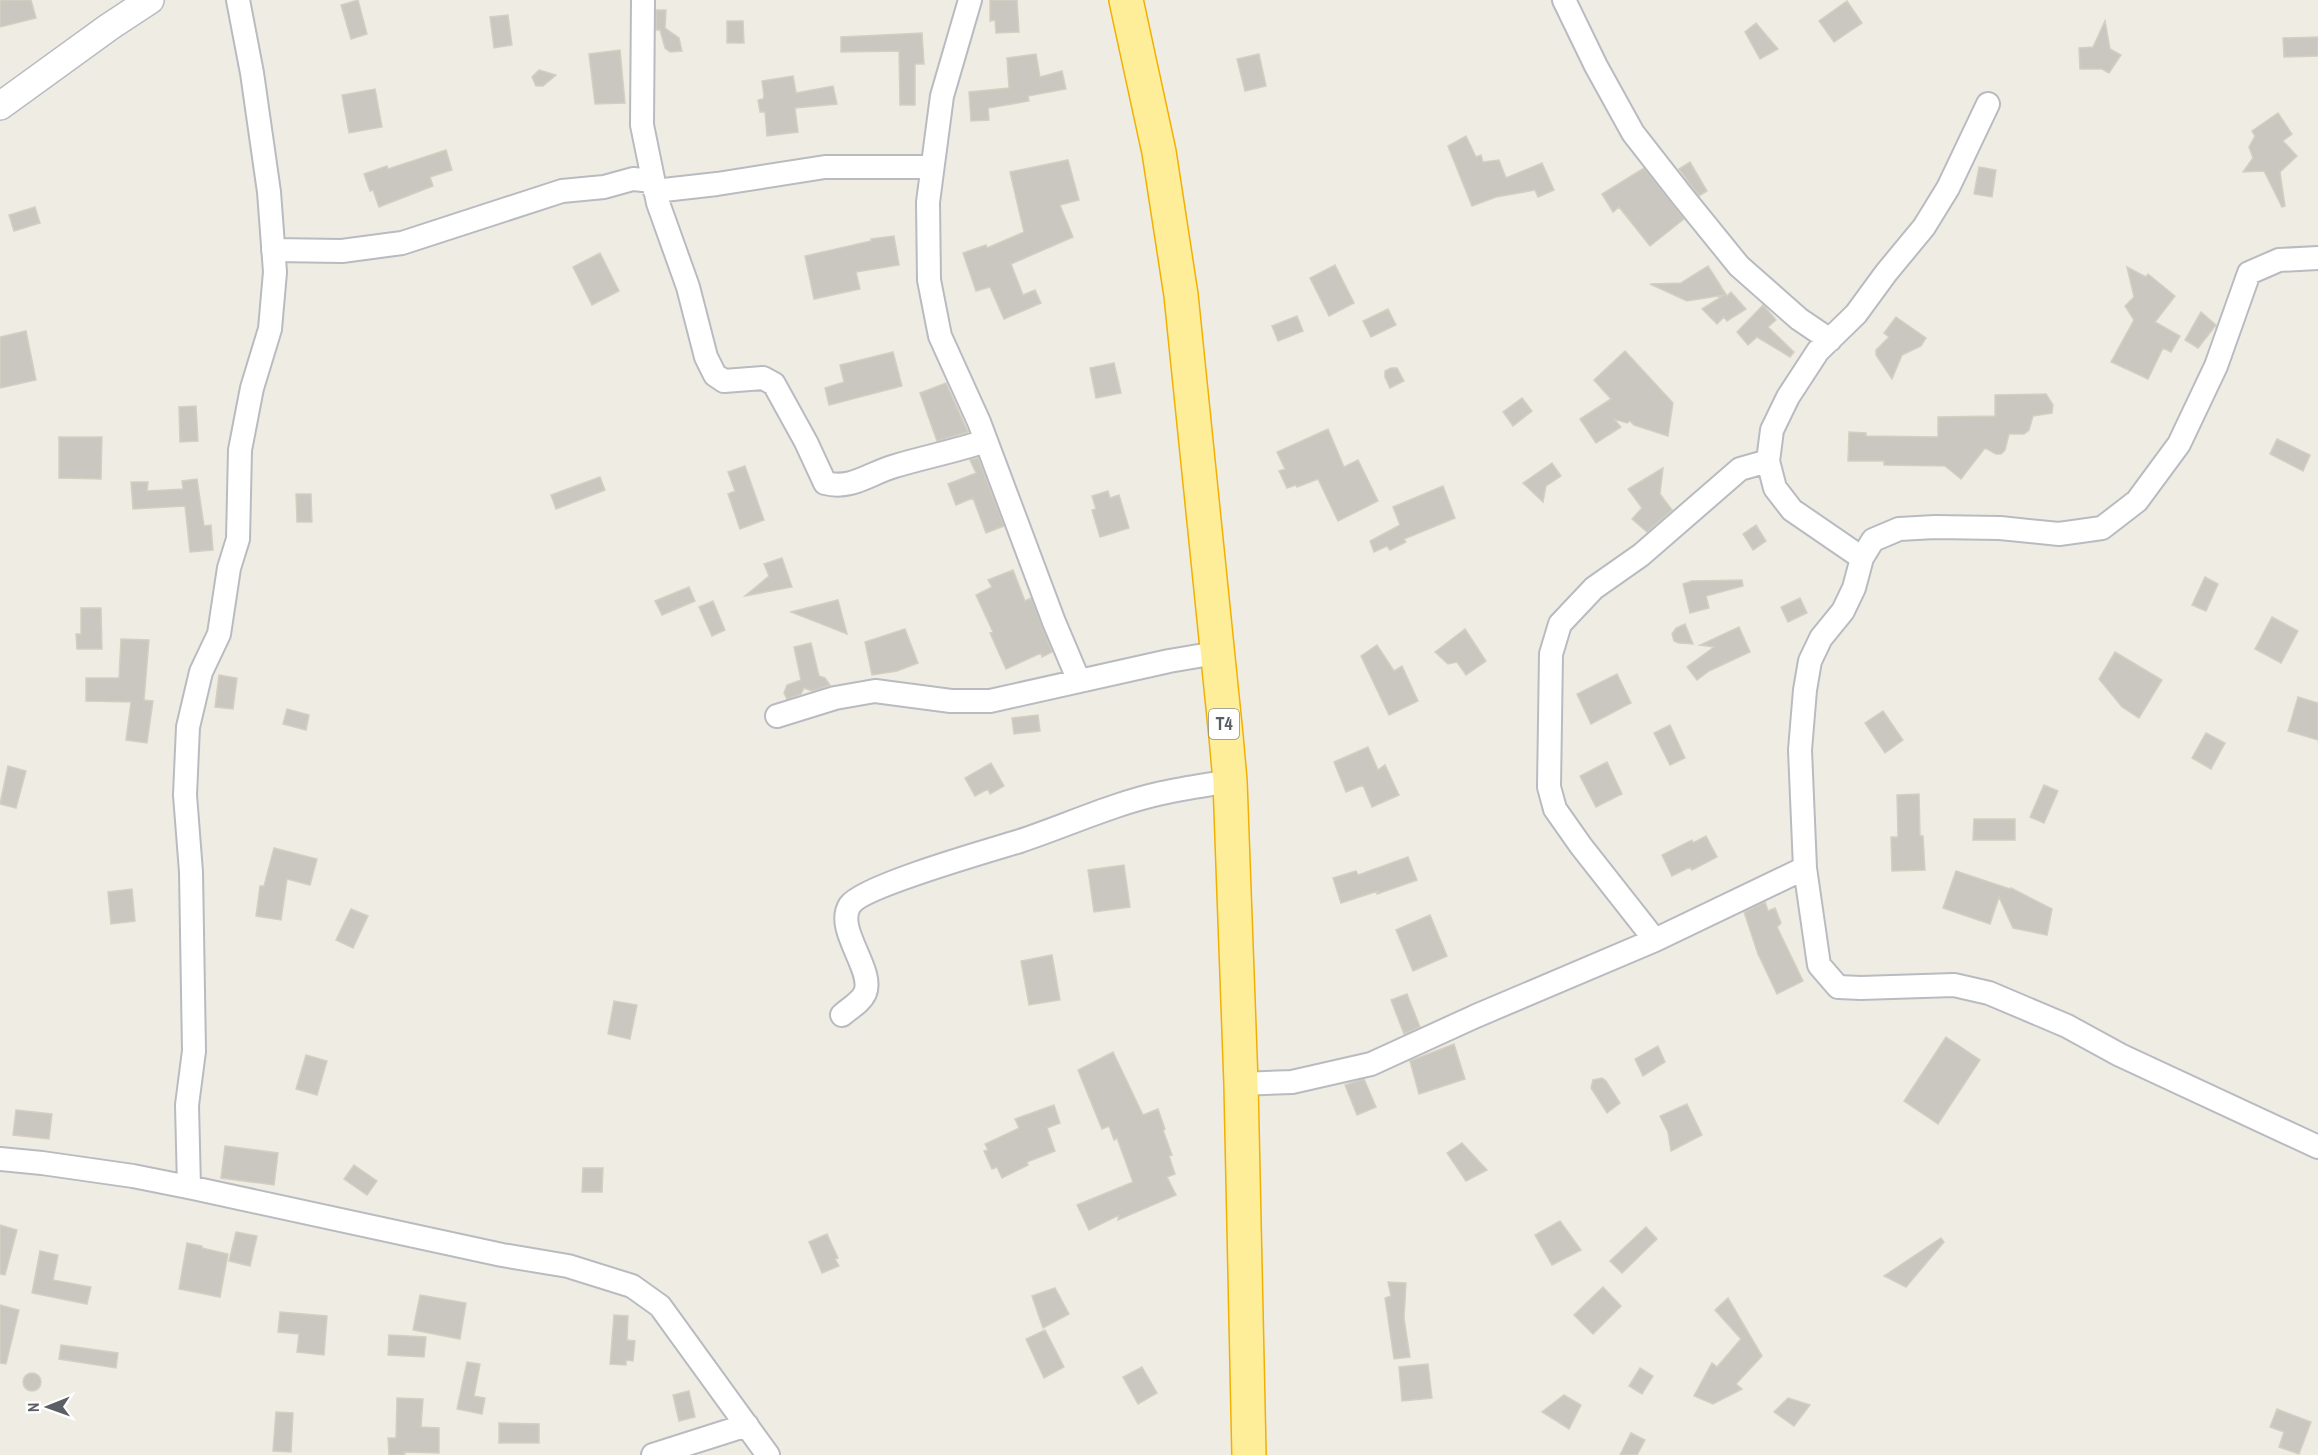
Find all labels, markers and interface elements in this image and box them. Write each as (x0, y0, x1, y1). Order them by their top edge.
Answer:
road number: T4 (1209, 709, 1239, 739)
north arrow (18, 1377, 78, 1437)
text: N (22, 1402, 44, 1412)

